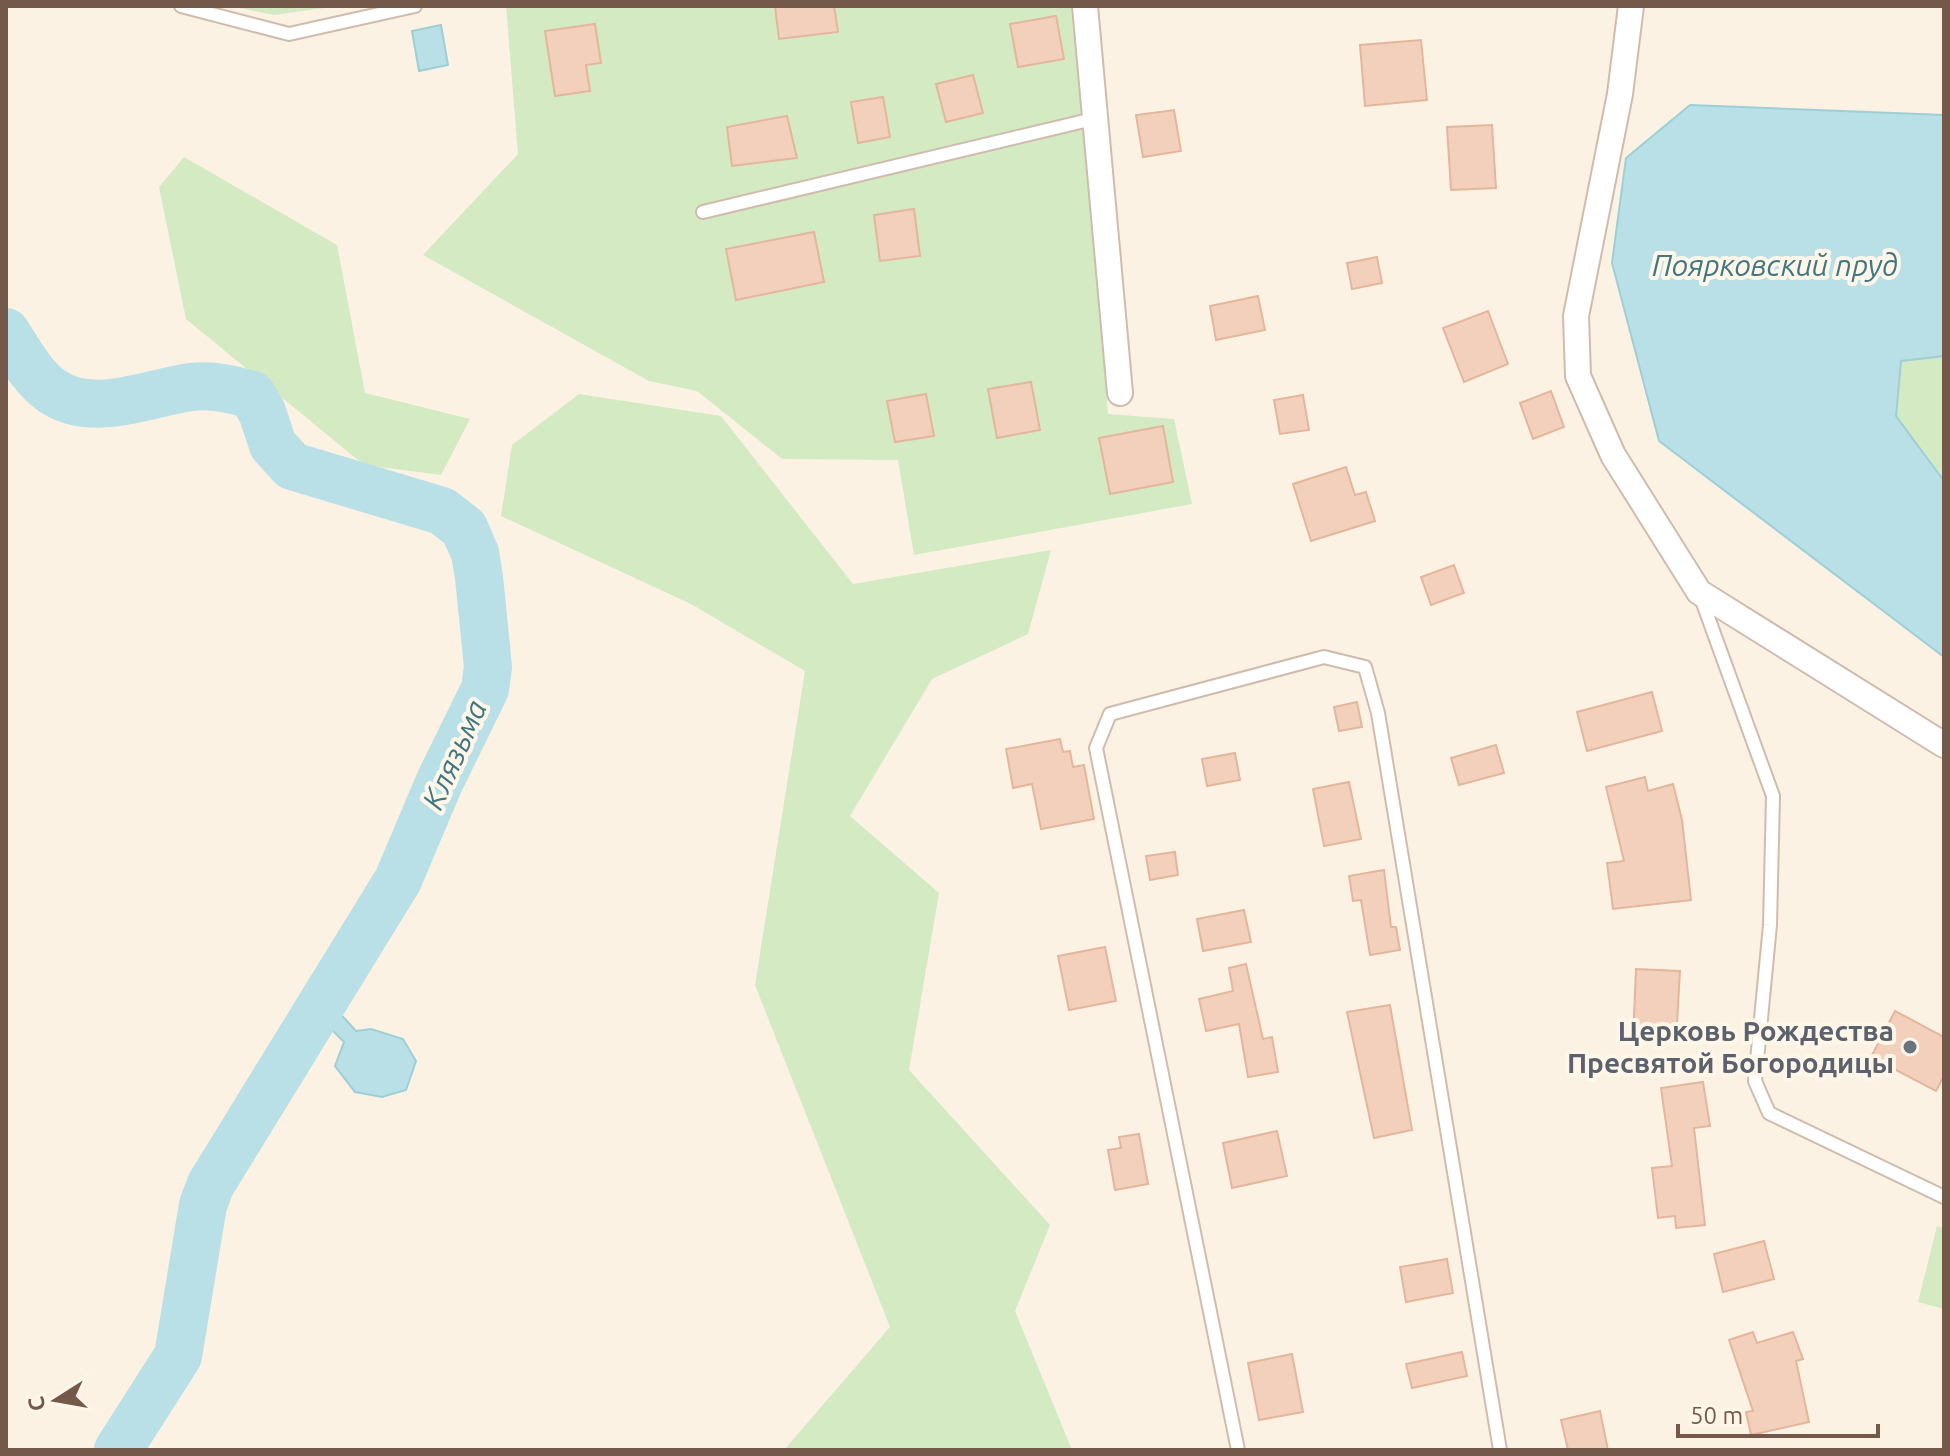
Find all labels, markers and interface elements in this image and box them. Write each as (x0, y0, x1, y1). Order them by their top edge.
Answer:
water label: Поярковский пруд (1652, 248, 1898, 282)
water label: Клязьма (415, 695, 493, 814)
place label: Церковь Рождества Пресвятой Богородицы (1567, 1015, 1894, 1078)
marker: Церковь Рождества Пресвятой Богородицы (1901, 1038, 1919, 1056)
north arrow (16, 1360, 96, 1440)
scale bar (1678, 1388, 1878, 1438)
text: С (22, 1395, 49, 1413)
text: 50 m (1690, 1402, 1743, 1429)

